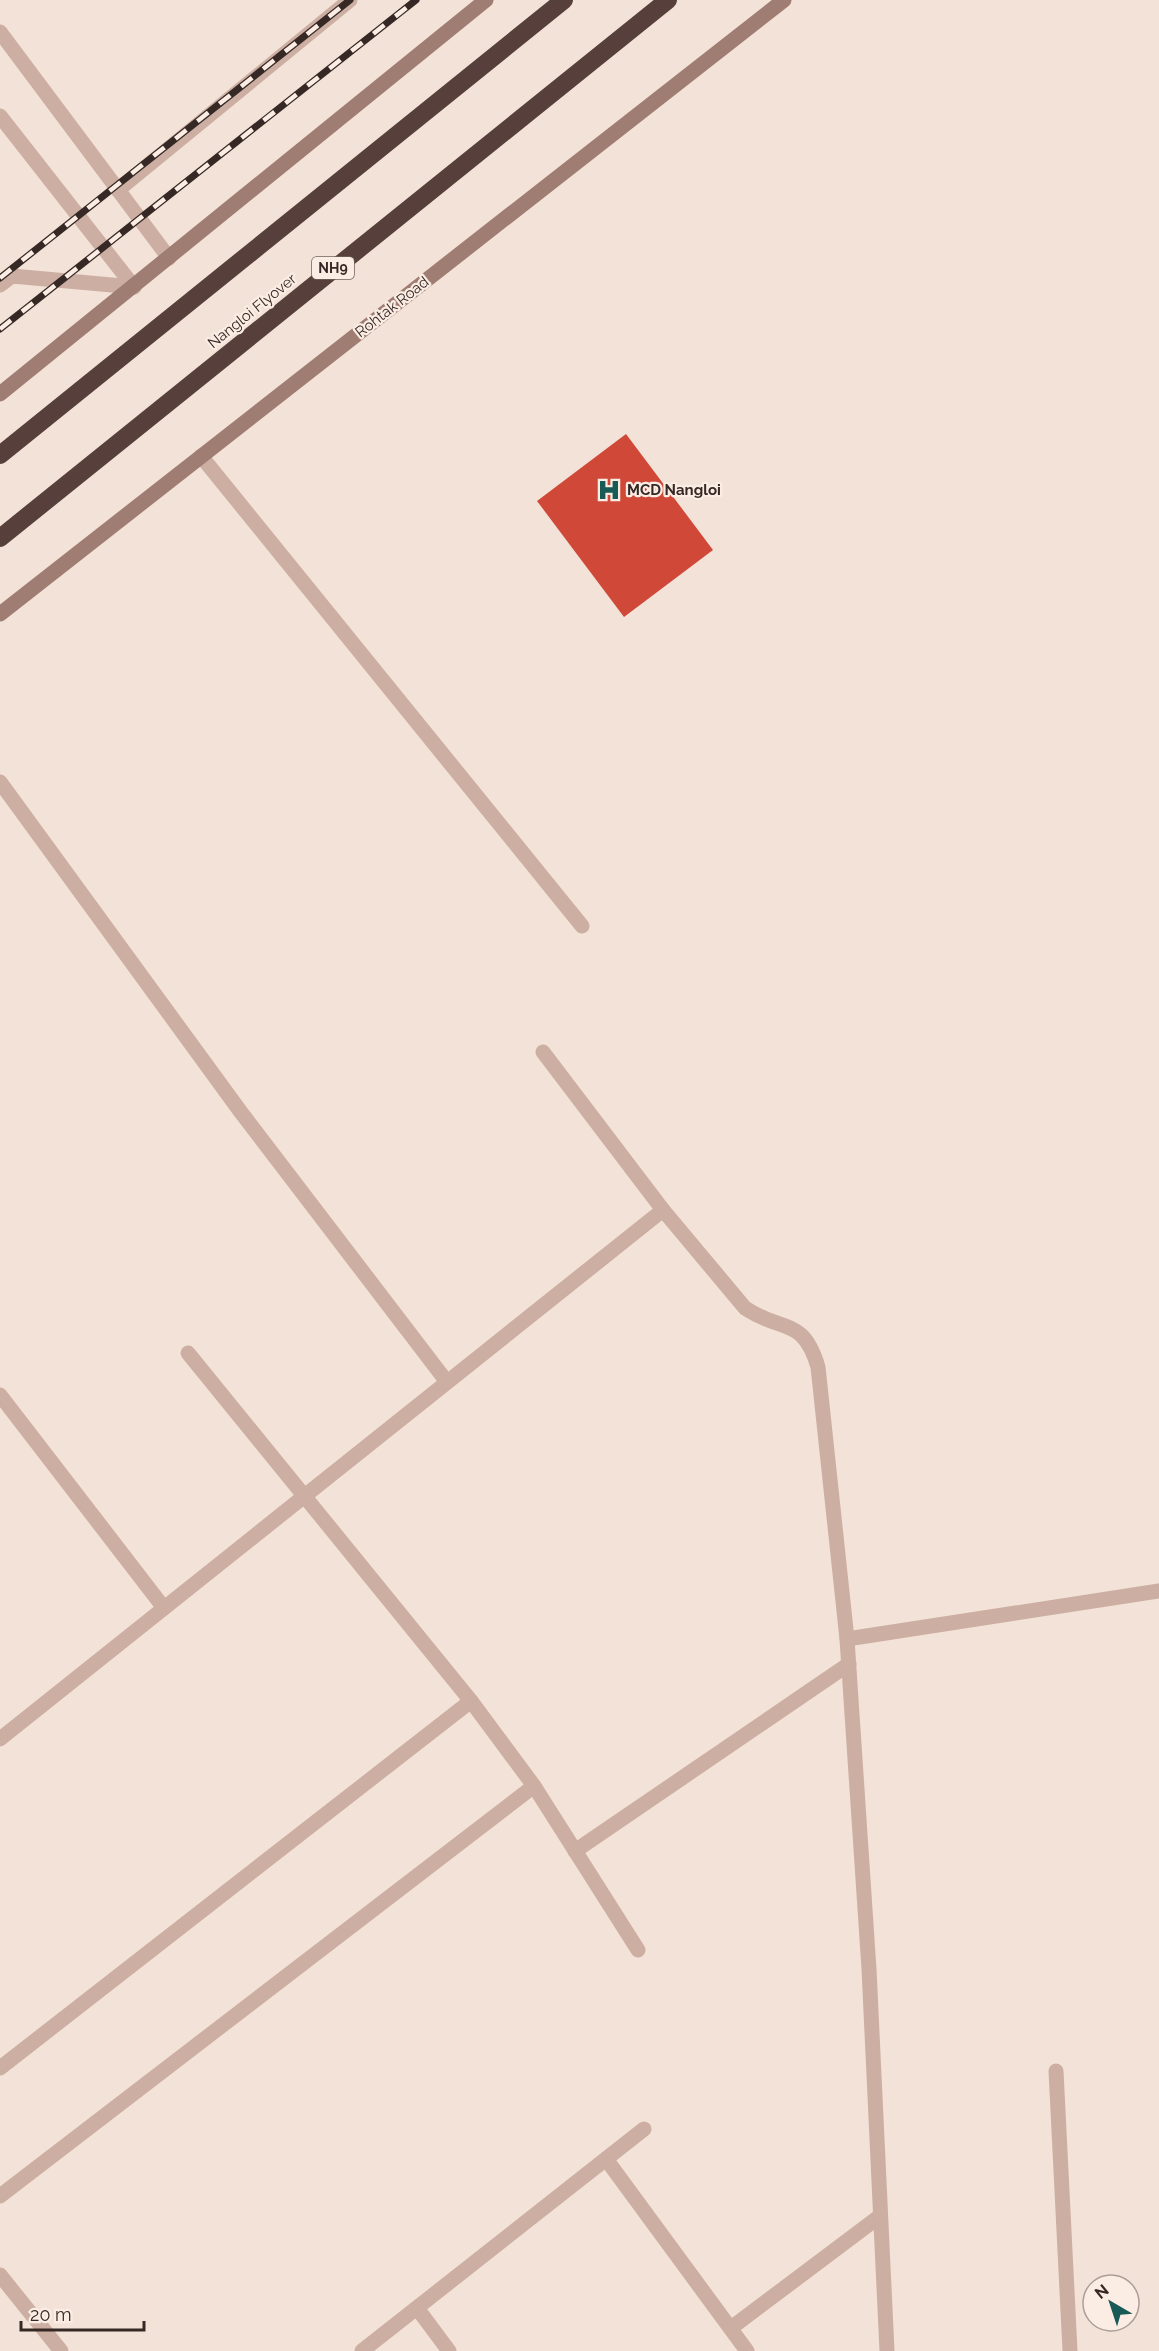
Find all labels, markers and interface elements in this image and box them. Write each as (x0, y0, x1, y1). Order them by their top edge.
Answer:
road number: NH9 (312, 257, 354, 279)
street label: Nangloi Flyover (204, 269, 300, 352)
street label: Rohtak Road (352, 273, 432, 341)
hospital icon: MCD Nangloi (596, 477, 622, 503)
place label: MCD Nangloi (627, 481, 721, 499)
north arrow (1081, 2273, 1141, 2333)
text: N (1091, 2281, 1113, 2303)
scale bar (21, 2294, 144, 2332)
text: 20 m (30, 2304, 72, 2325)

